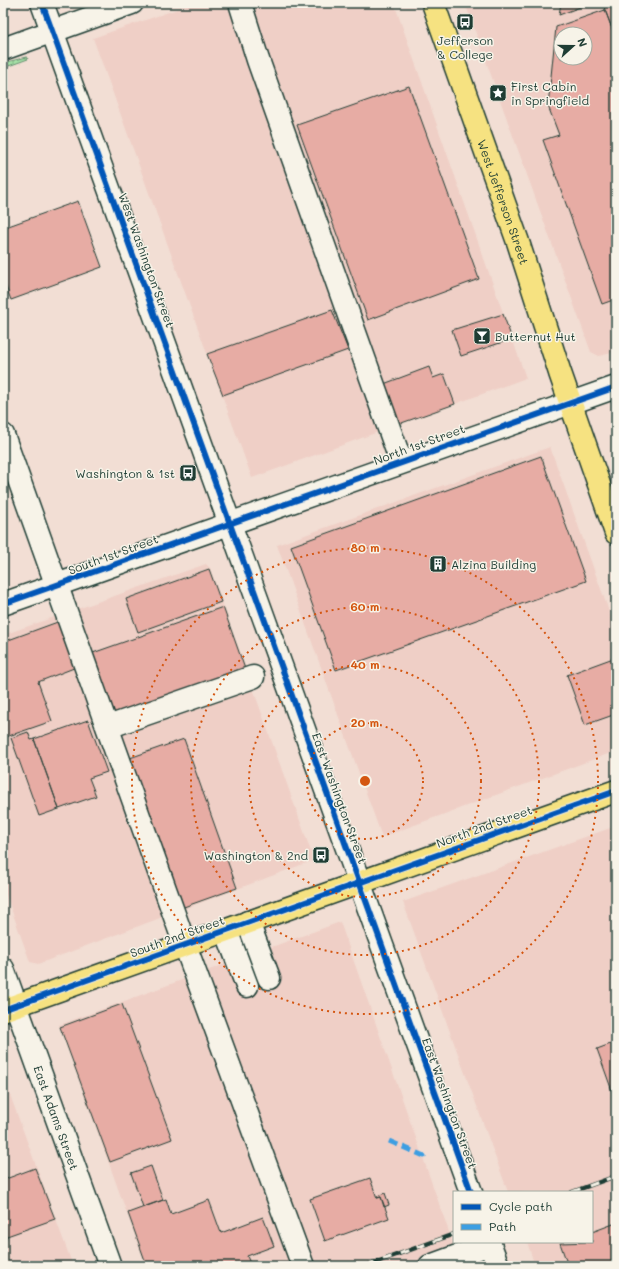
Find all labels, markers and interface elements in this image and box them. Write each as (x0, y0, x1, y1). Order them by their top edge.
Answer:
bus stop icon: Jefferson & College (455, 12, 475, 32)
north arrow (553, 26, 593, 66)
place label: Jefferson & College (437, 32, 493, 62)
text: N (574, 36, 591, 49)
place label: First Cabin in Springfield (511, 78, 589, 108)
place icon: First Cabin in Springfield (488, 83, 508, 103)
street label: West Jefferson Street (474, 137, 533, 266)
street label: West Washington Street (115, 191, 179, 329)
bar icon: Butternut Hut (472, 326, 492, 346)
place label: Butternut Hut (495, 328, 576, 344)
street label: North 1st Street (371, 420, 467, 468)
bus stop icon: Washington & 1st (178, 463, 198, 483)
place label: Washington & 1st (75, 465, 175, 481)
street label: South 1st Street (66, 530, 160, 578)
text: 80 m (350, 539, 380, 555)
building icon: Alzina Building (428, 554, 448, 574)
place label: Alzina Building (451, 556, 536, 572)
text: 60 m (351, 598, 379, 614)
text: 40 m (350, 656, 380, 672)
text: 20 m (351, 714, 379, 730)
street label: East Washington Street (309, 730, 371, 866)
centre of rings (358, 774, 372, 788)
street label: North 2nd Street (434, 801, 534, 851)
bus stop icon: Washington & 2nd (311, 845, 331, 865)
place label: Washington & 2nd (204, 847, 308, 863)
street label: South 2nd Street (128, 911, 226, 961)
street label: East Washington Street (419, 1035, 481, 1171)
street label: East Adams Street (30, 1063, 83, 1172)
legend (453, 1191, 593, 1243)
text: Cycle path (489, 1198, 552, 1214)
text: Path (489, 1218, 516, 1234)

